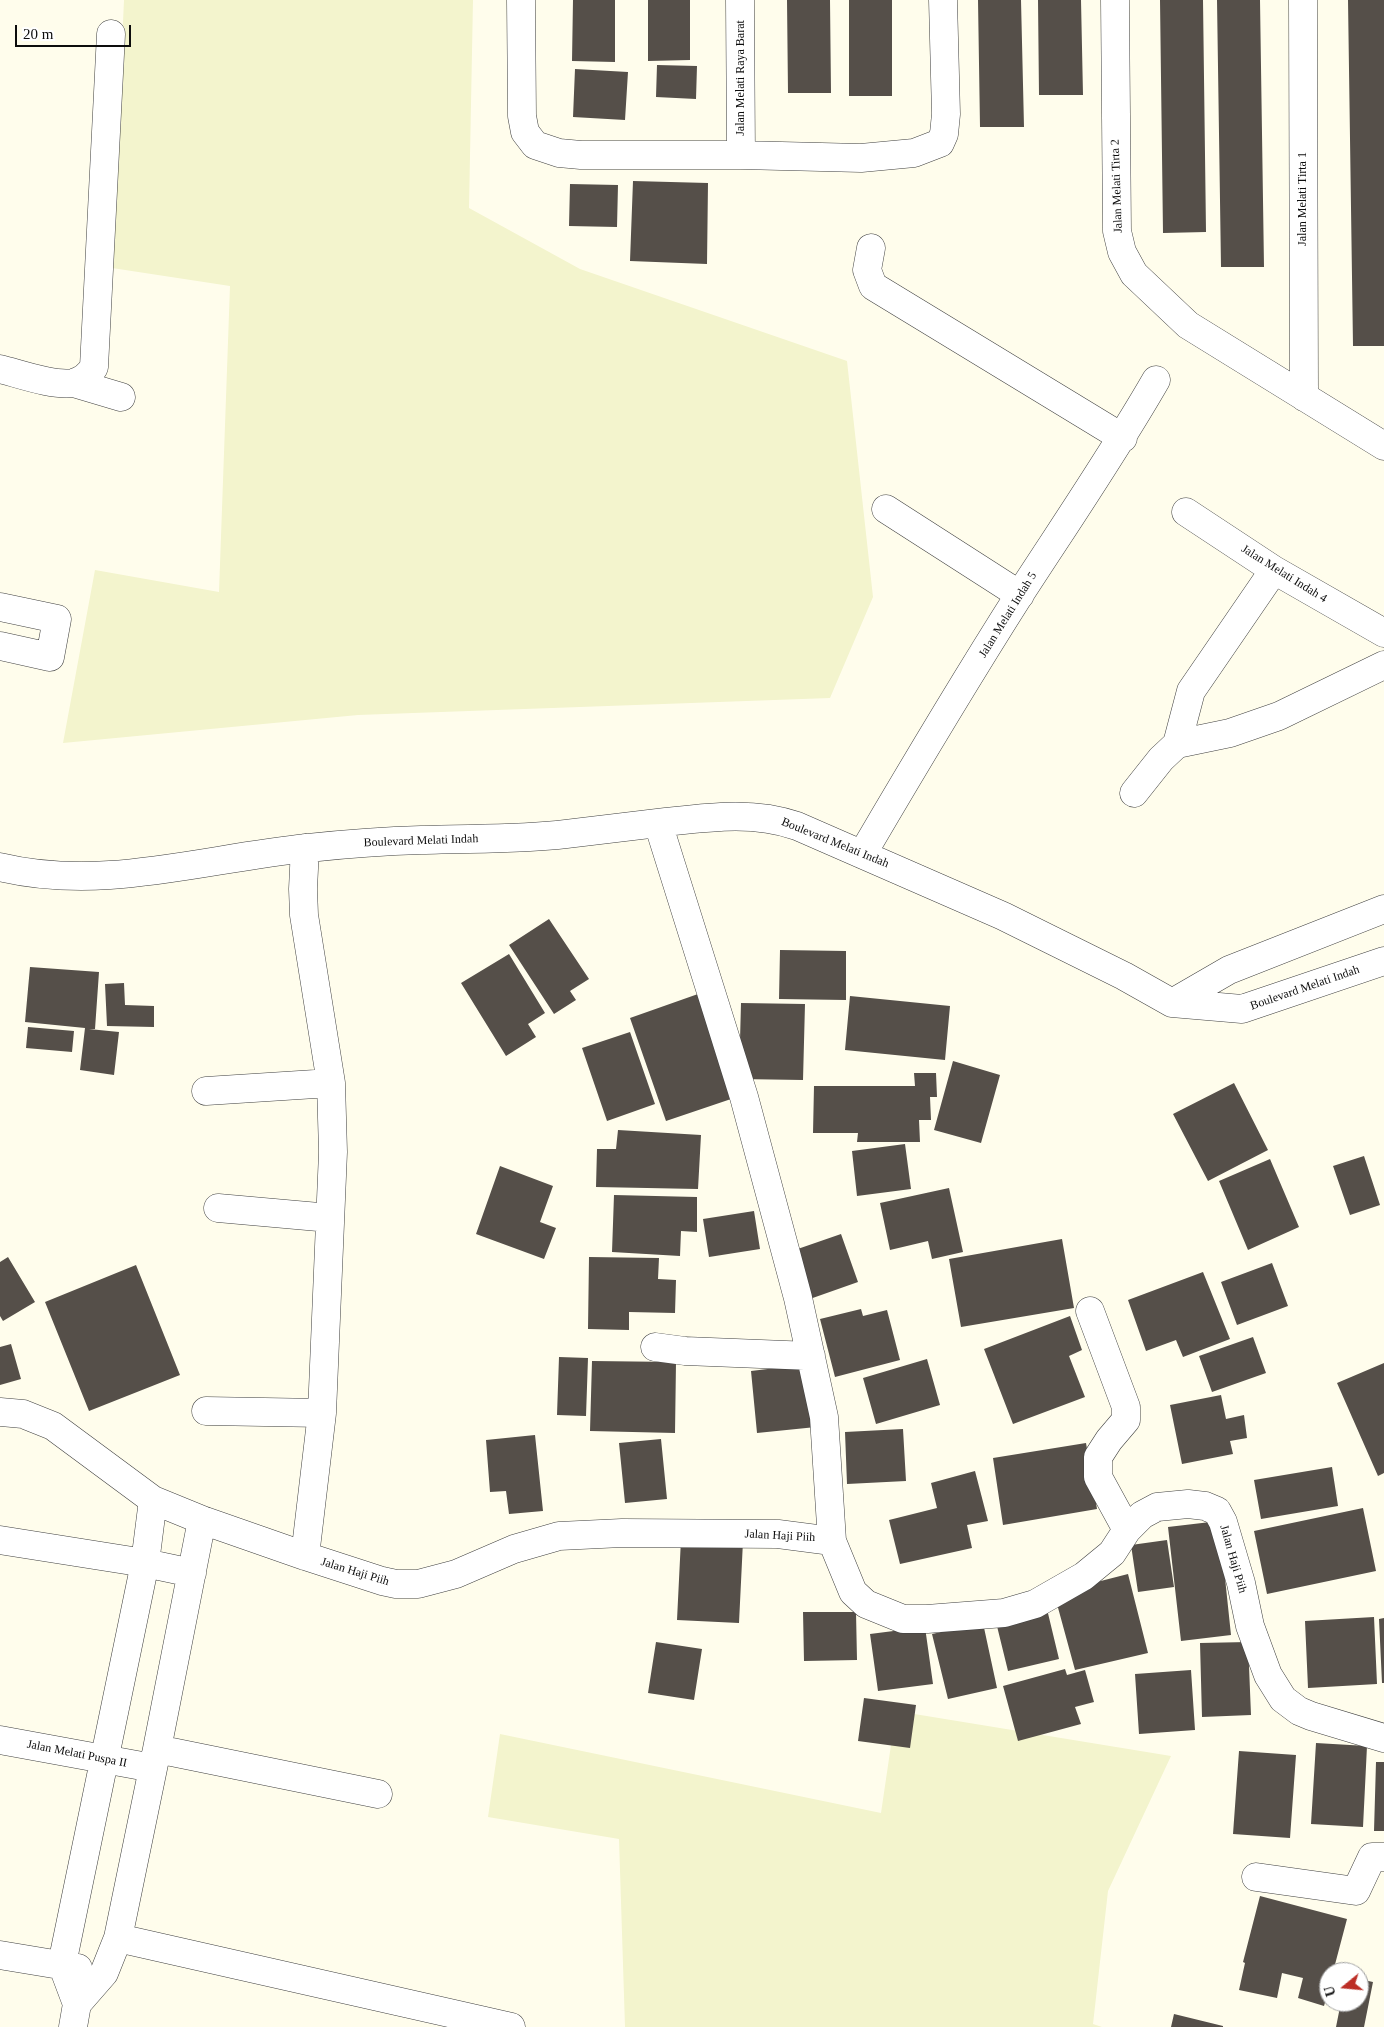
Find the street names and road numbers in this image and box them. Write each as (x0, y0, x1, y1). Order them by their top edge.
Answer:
street label: Jalan Melati Raya Barat (734, 20, 748, 136)
street label: Jalan Melati Tirta 2 (1108, 139, 1126, 233)
street label: Jalan Melati Tirta 1 (1296, 152, 1310, 246)
street label: Jalan Melati Indah 4 (1239, 542, 1329, 606)
street label: Jalan Melati Indah 5 (976, 570, 1040, 660)
street label: Boulevard Melati Indah (779, 815, 891, 871)
street label: Boulevard Melati Indah (363, 832, 479, 850)
street label: Boulevard Melati Indah (1248, 963, 1362, 1013)
street label: Jalan Haji Piih (1216, 1523, 1250, 1595)
street label: Jalan Haji Piih (744, 1527, 816, 1545)
street label: Jalan Haji Piih (319, 1555, 391, 1589)
street label: Jalan Melati Puspa II (26, 1737, 128, 1771)

